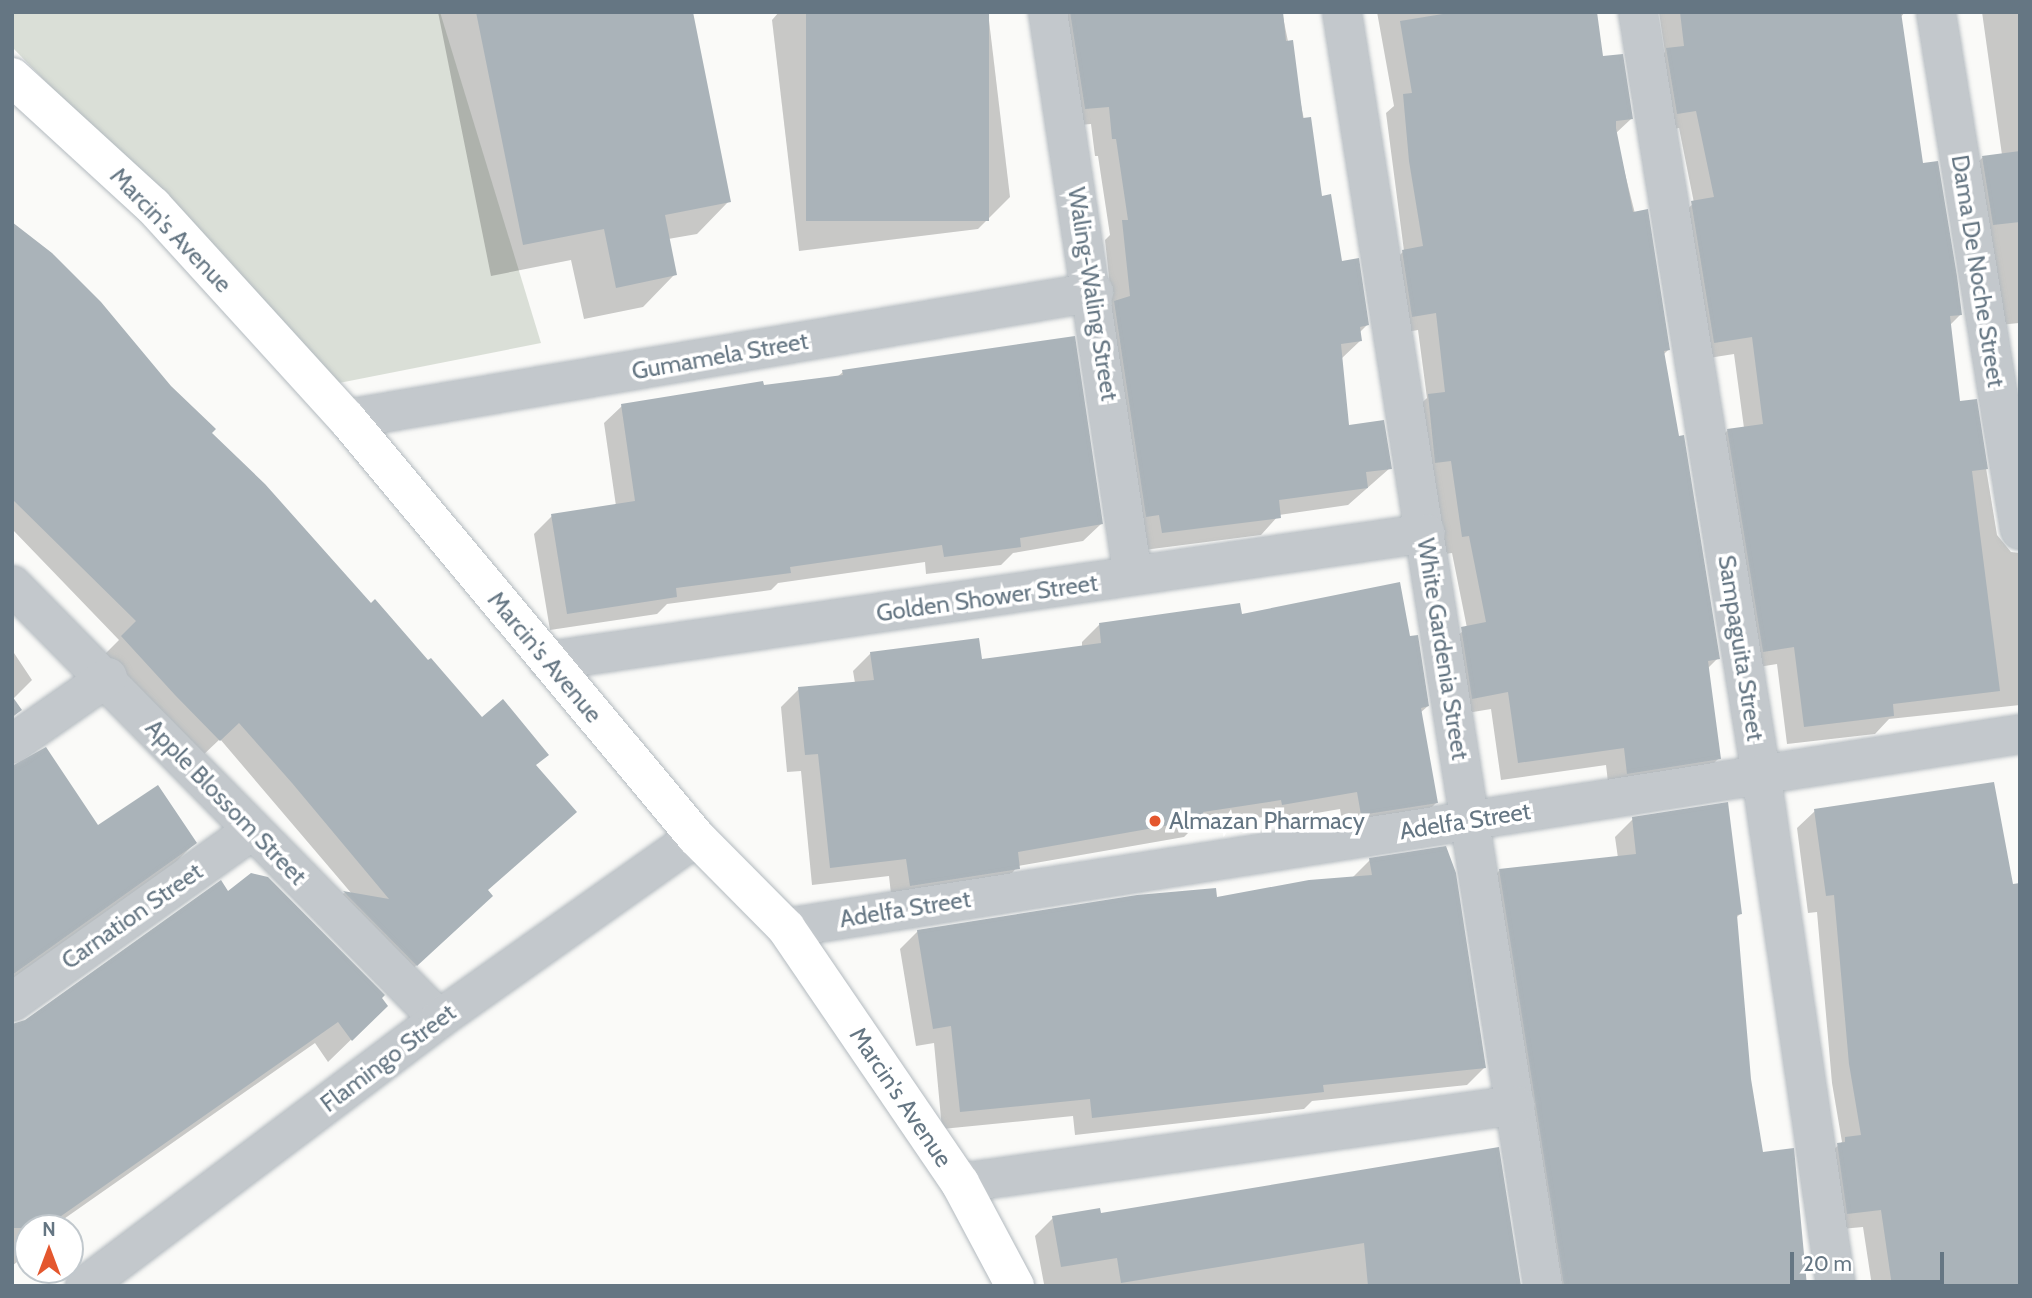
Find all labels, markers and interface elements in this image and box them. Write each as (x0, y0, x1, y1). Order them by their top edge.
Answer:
street label: Dama De Noche Street (1945, 153, 2011, 389)
street label: Marcin's Avenue (104, 162, 238, 298)
street label: Waling-Waling Street (1062, 185, 1124, 403)
street label: Gumamela Street (630, 326, 810, 386)
street label: White Gardenia Street (1411, 536, 1475, 762)
street label: Sampaguita Street (1712, 553, 1770, 743)
street label: Golden Shower Street (874, 568, 1100, 628)
street label: Marcin's Avenue (482, 586, 608, 728)
street label: Apple Blossom Street (140, 713, 312, 891)
street label: Adelfa Street (1397, 796, 1533, 846)
place label: Almazan Pharmacy (1169, 807, 1365, 835)
marker: Almazan Pharmacy (1147, 813, 1163, 829)
street label: Carnation Street (56, 857, 208, 975)
street label: Adelfa Street (837, 884, 973, 934)
street label: Flamingo Street (315, 998, 461, 1118)
street label: Marcin's Avenue (844, 1022, 958, 1172)
north arrow (14, 1214, 84, 1284)
text: N (42, 1218, 56, 1241)
scale bar (1794, 1238, 1948, 1282)
text: 20 m (1803, 1251, 1852, 1276)

